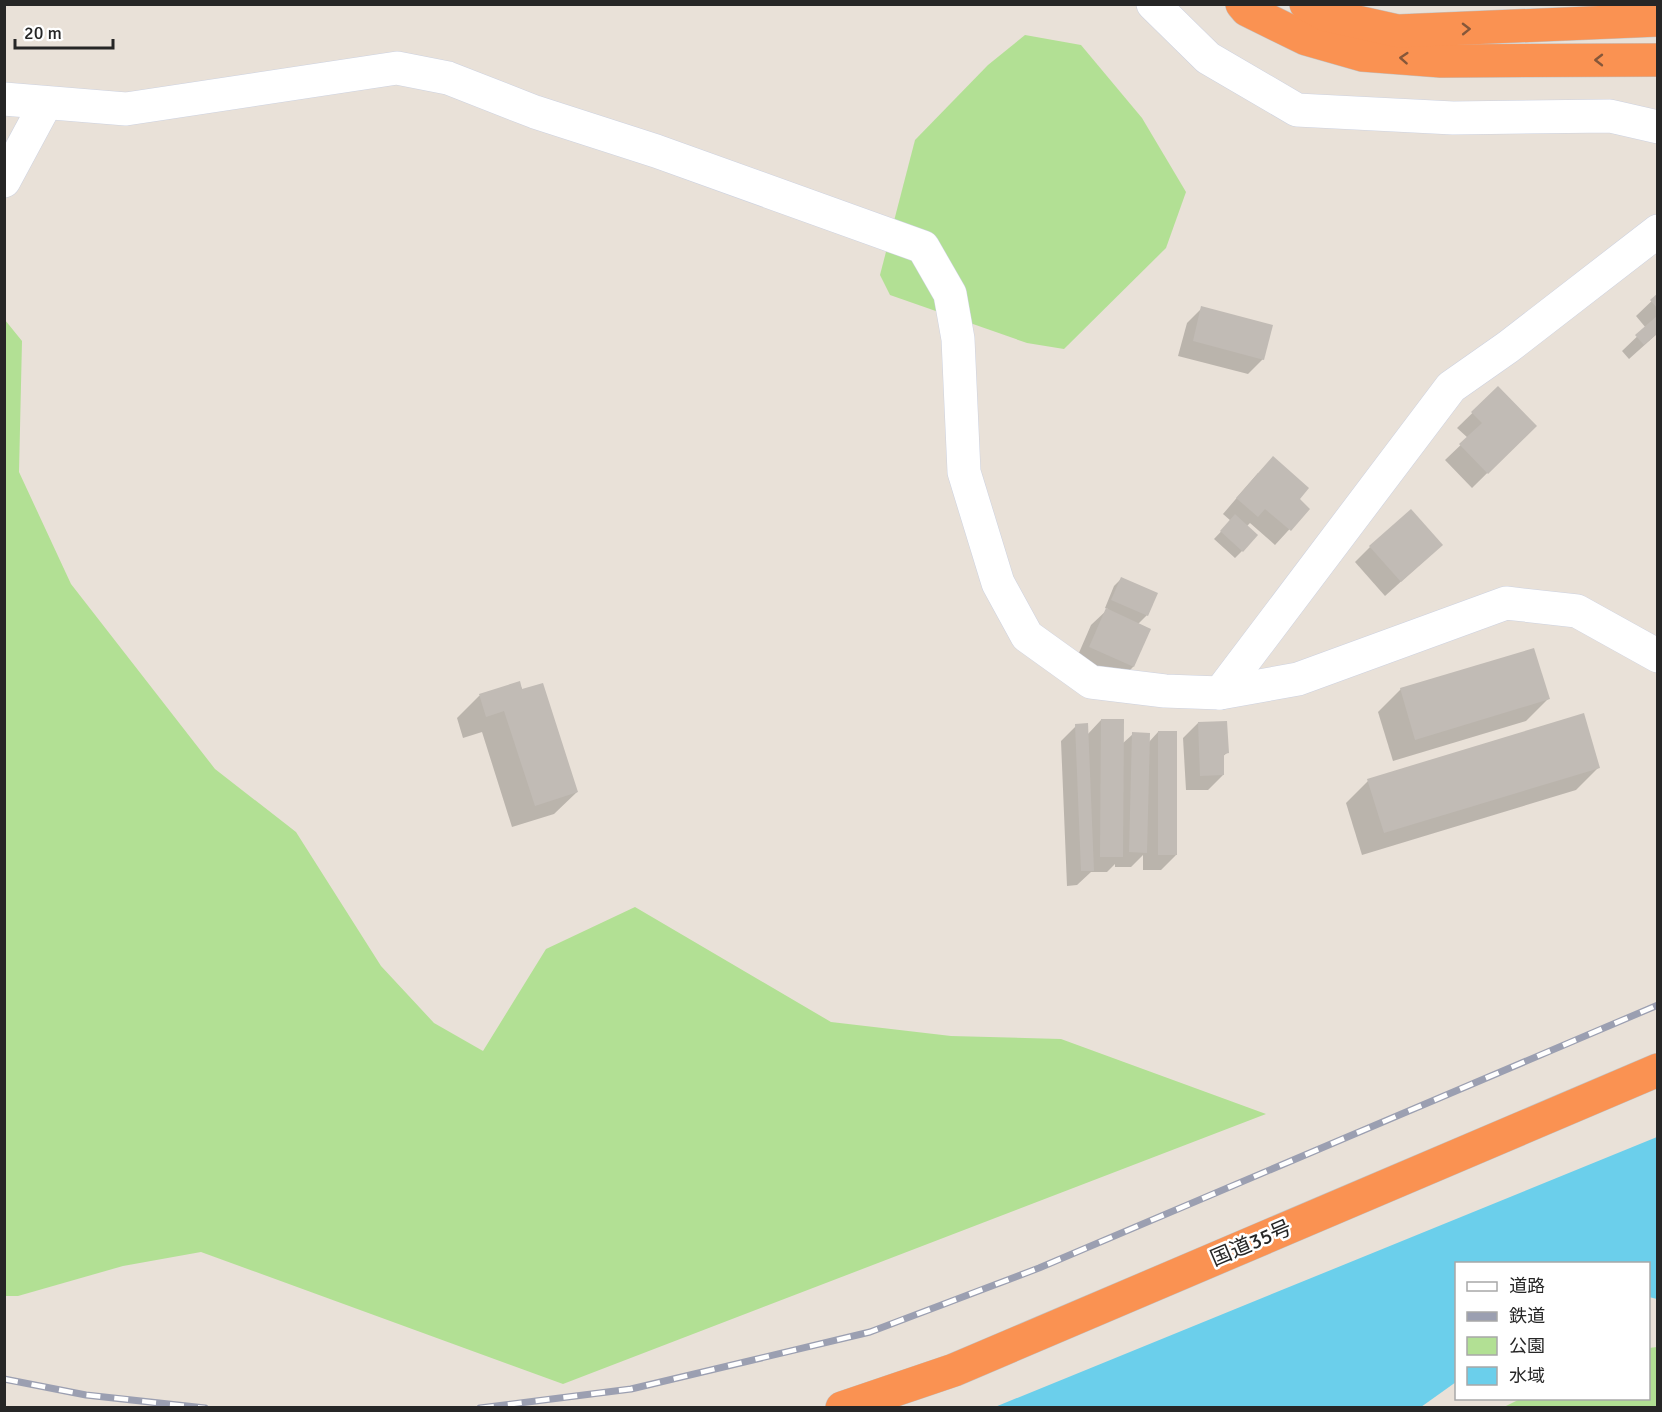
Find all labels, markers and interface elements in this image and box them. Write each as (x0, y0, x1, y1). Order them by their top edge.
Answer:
scale bar (15, 12, 112, 50)
text: 20 m (24, 22, 62, 44)
one-way arrow (1461, 23, 1470, 35)
one-way arrow (1400, 52, 1409, 65)
one-way arrow (1595, 54, 1604, 66)
street label: 国道35号 (1206, 1214, 1296, 1272)
legend (1455, 1262, 1650, 1400)
text: 道路 (1509, 1275, 1545, 1297)
text: 鉄道 (1509, 1305, 1545, 1327)
text: 公園 (1509, 1335, 1545, 1357)
text: 水域 (1509, 1365, 1545, 1387)

